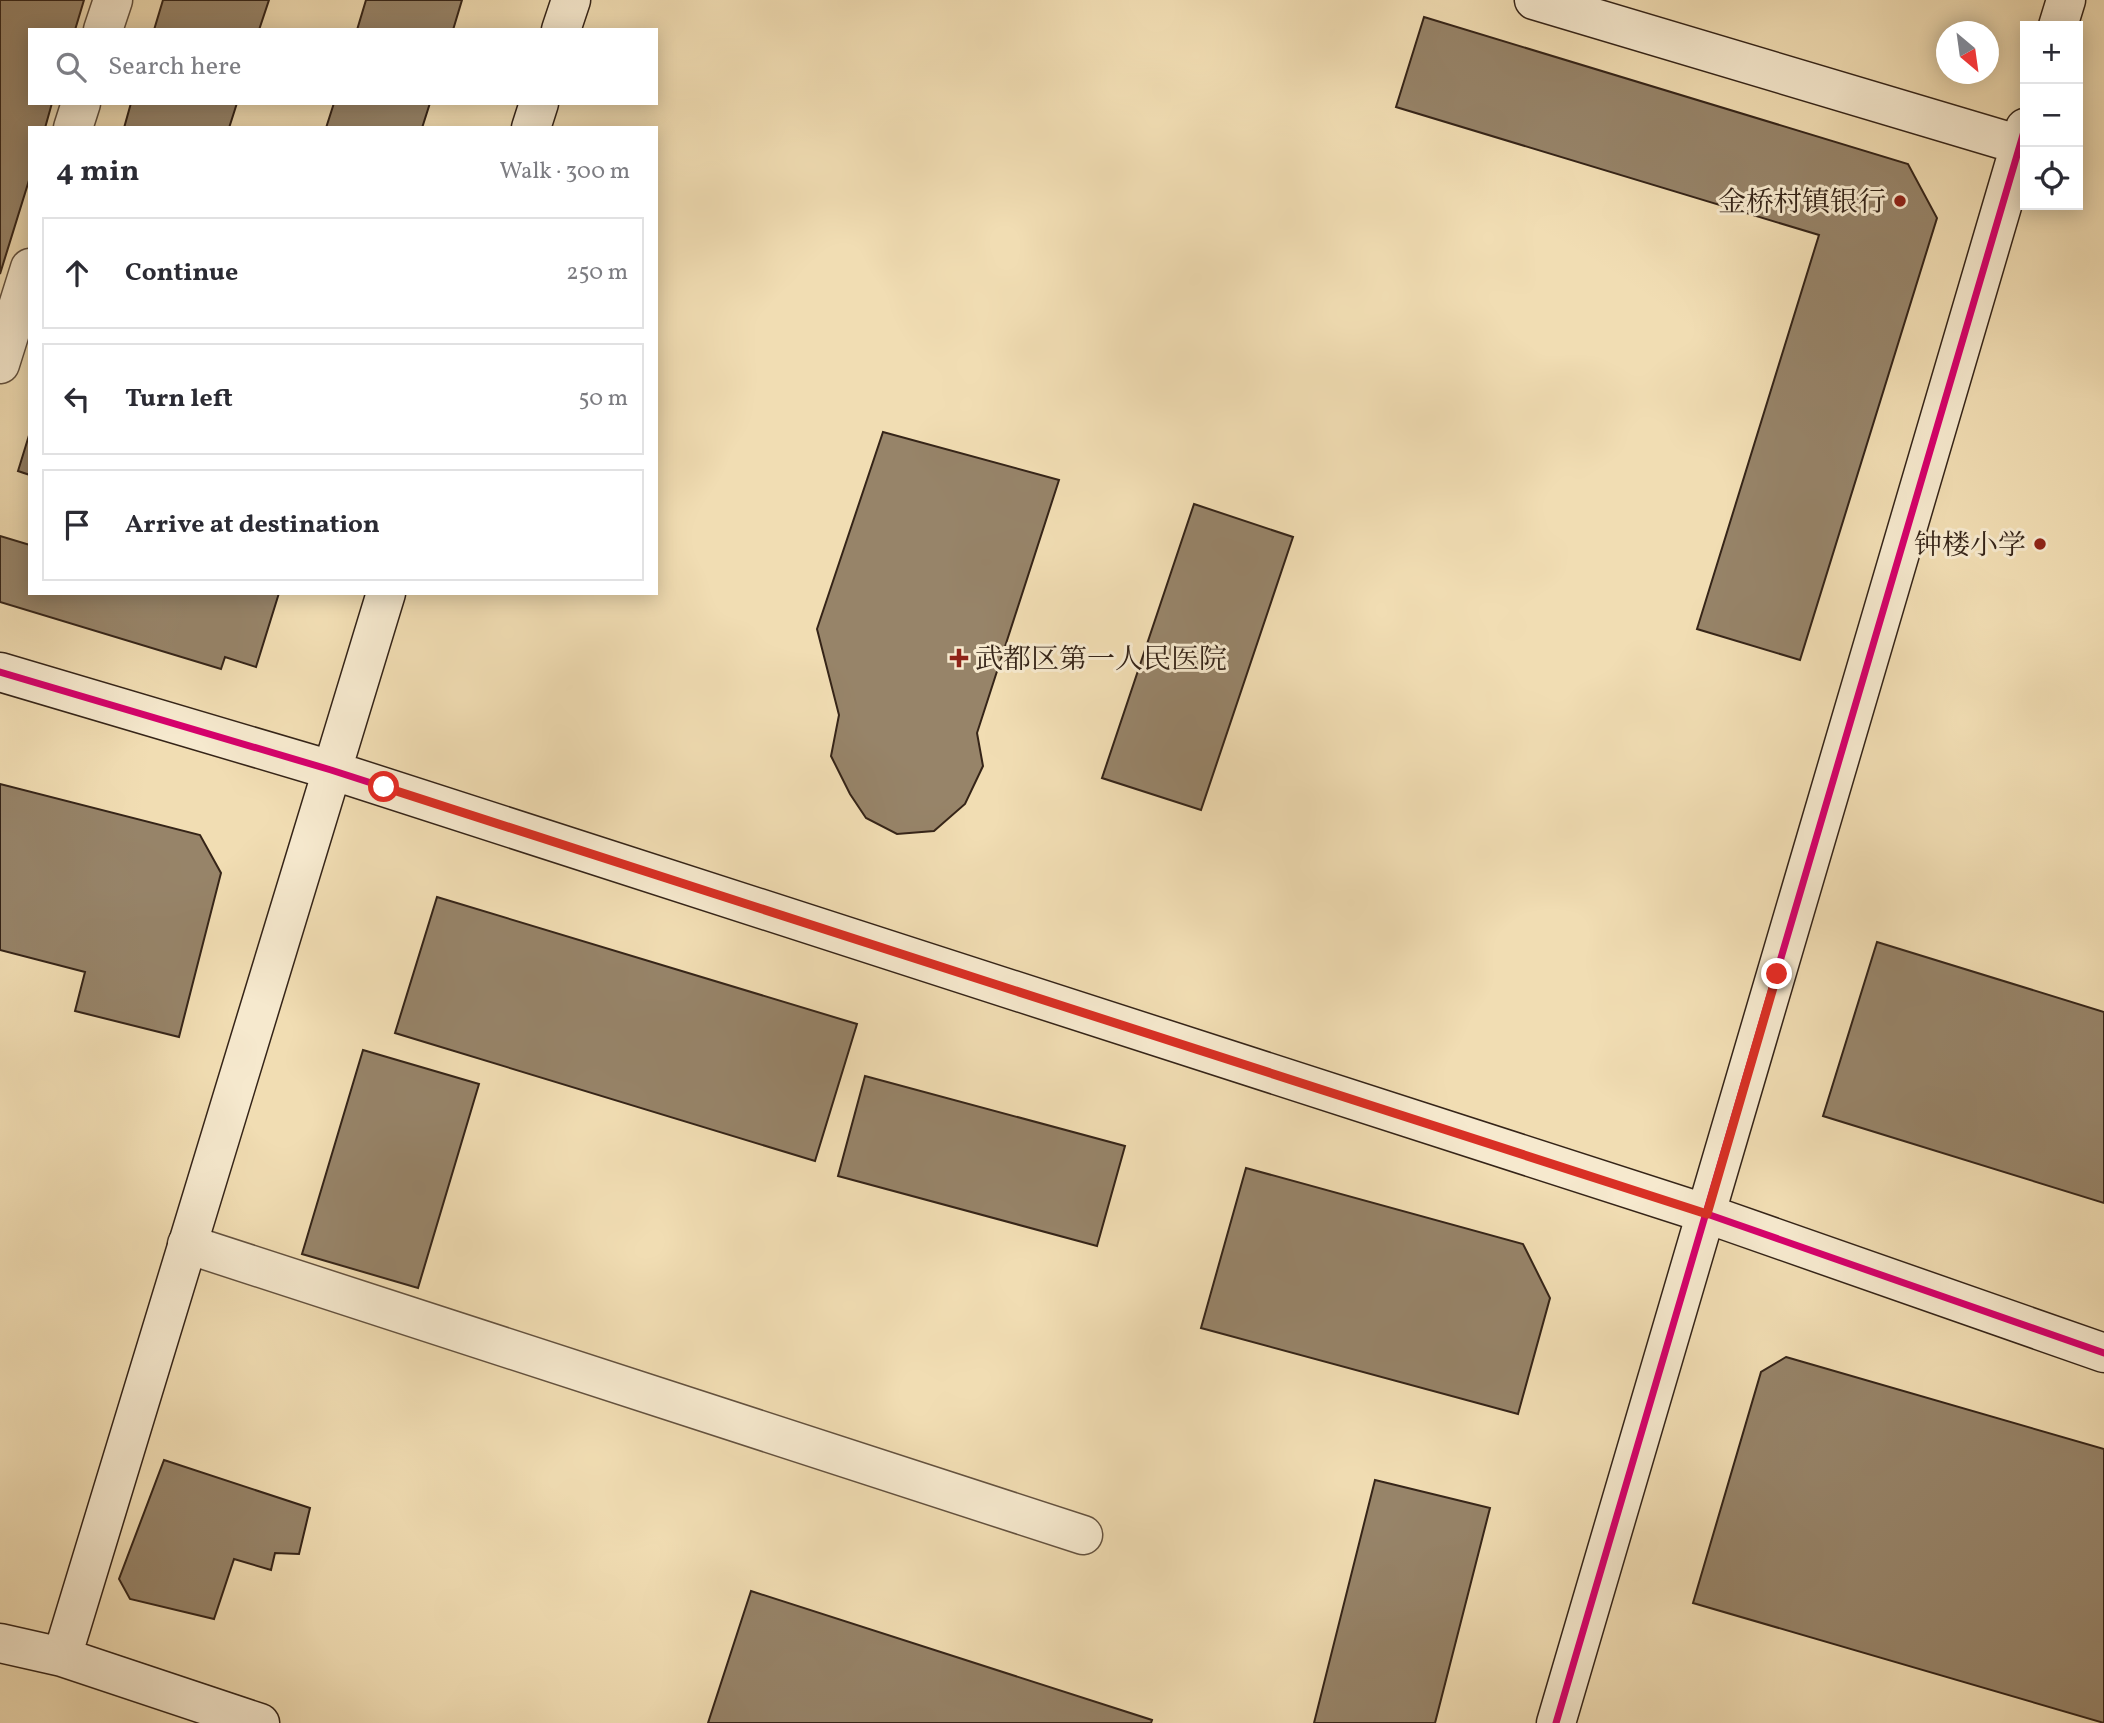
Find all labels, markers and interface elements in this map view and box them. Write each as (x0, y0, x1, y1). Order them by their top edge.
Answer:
north arrow (1936, 21, 1999, 84)
map controls (2020, 21, 2083, 210)
button: + (2020, 21, 2083, 84)
search box (28, 28, 658, 105)
icon: search (52, 48, 90, 86)
text: Search here (108, 49, 241, 85)
button: − (2020, 84, 2083, 147)
button: locate (2020, 147, 2083, 210)
text: 4 min (56, 151, 140, 193)
text: Walk · 300 m (500, 156, 630, 188)
place label: 金桥村镇银行 (1718, 184, 1886, 223)
marker: 金桥村镇银行 (1892, 193, 1908, 209)
icon: ahead (58, 254, 96, 292)
text: Continue (125, 255, 238, 291)
text: 250 m (566, 257, 628, 289)
icon: left (58, 380, 96, 418)
text: Turn left (125, 381, 233, 417)
text: 50 m (579, 383, 628, 415)
icon: arrive (58, 506, 96, 544)
text: Arrive at destination (125, 507, 380, 543)
place label: 钟楼小学 (1914, 527, 2026, 566)
marker: 钟楼小学 (2032, 536, 2048, 552)
place label: 武都区第一人民医院 (975, 641, 1227, 680)
marker: 武都区第一人民医院 (949, 648, 969, 668)
route start (368, 771, 399, 802)
route end (1761, 958, 1792, 989)

